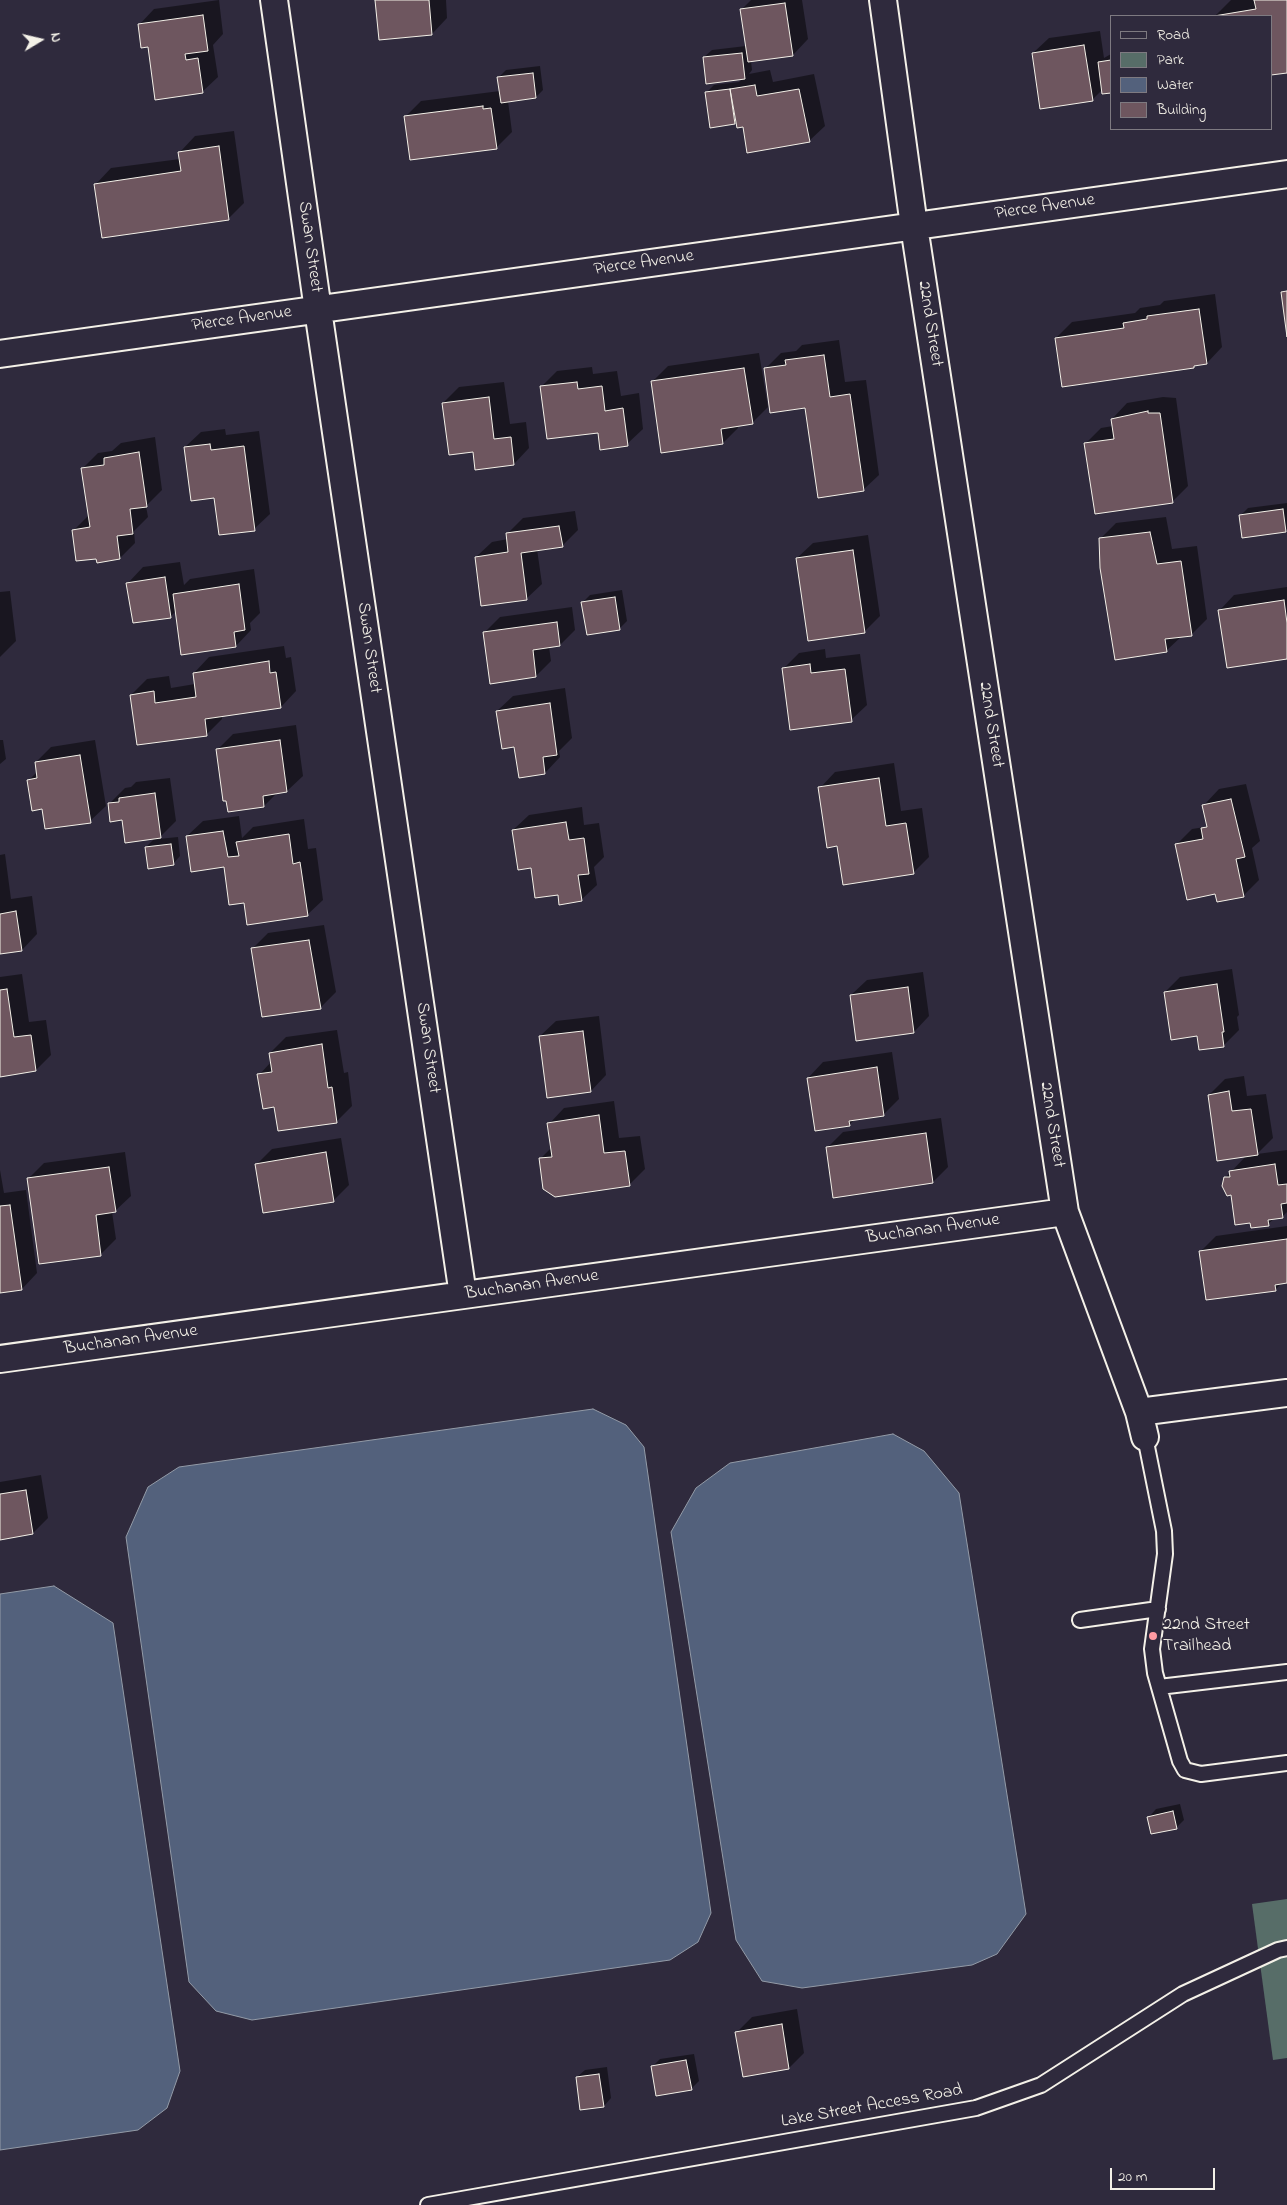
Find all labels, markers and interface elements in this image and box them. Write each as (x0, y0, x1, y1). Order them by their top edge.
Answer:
north arrow (15, 15, 65, 65)
legend (1110, 15, 1272, 130)
text: Road (1157, 24, 1190, 46)
text: N (44, 31, 66, 44)
text: Park (1157, 49, 1184, 71)
text: Water (1157, 74, 1193, 96)
text: Building (1157, 99, 1206, 121)
street label: Pierce Avenue (994, 190, 1096, 226)
street label: Swan Street (292, 200, 326, 294)
street label: Pierce Avenue (593, 246, 695, 282)
street label: 22nd Street (912, 279, 946, 369)
street label: Pierce Avenue (191, 302, 293, 338)
street label: Swan Street (351, 601, 385, 695)
street label: 22nd Street (973, 680, 1007, 770)
street label: Swan Street (410, 1001, 444, 1095)
street label: 22nd Street (1034, 1080, 1068, 1170)
street label: Buchanan Avenue (865, 1210, 1001, 1250)
street label: Buchanan Avenue (464, 1266, 600, 1306)
street label: Buchanan Avenue (63, 1321, 199, 1361)
place label: 22nd Street Trailhead (1163, 1615, 1250, 1658)
marker: 22nd Street Trailhead (1147, 1630, 1159, 1642)
street label: Lake Street Access Road (780, 2080, 964, 2134)
scale bar (1112, 2158, 1217, 2190)
text: 20 m (1118, 2166, 1147, 2188)

